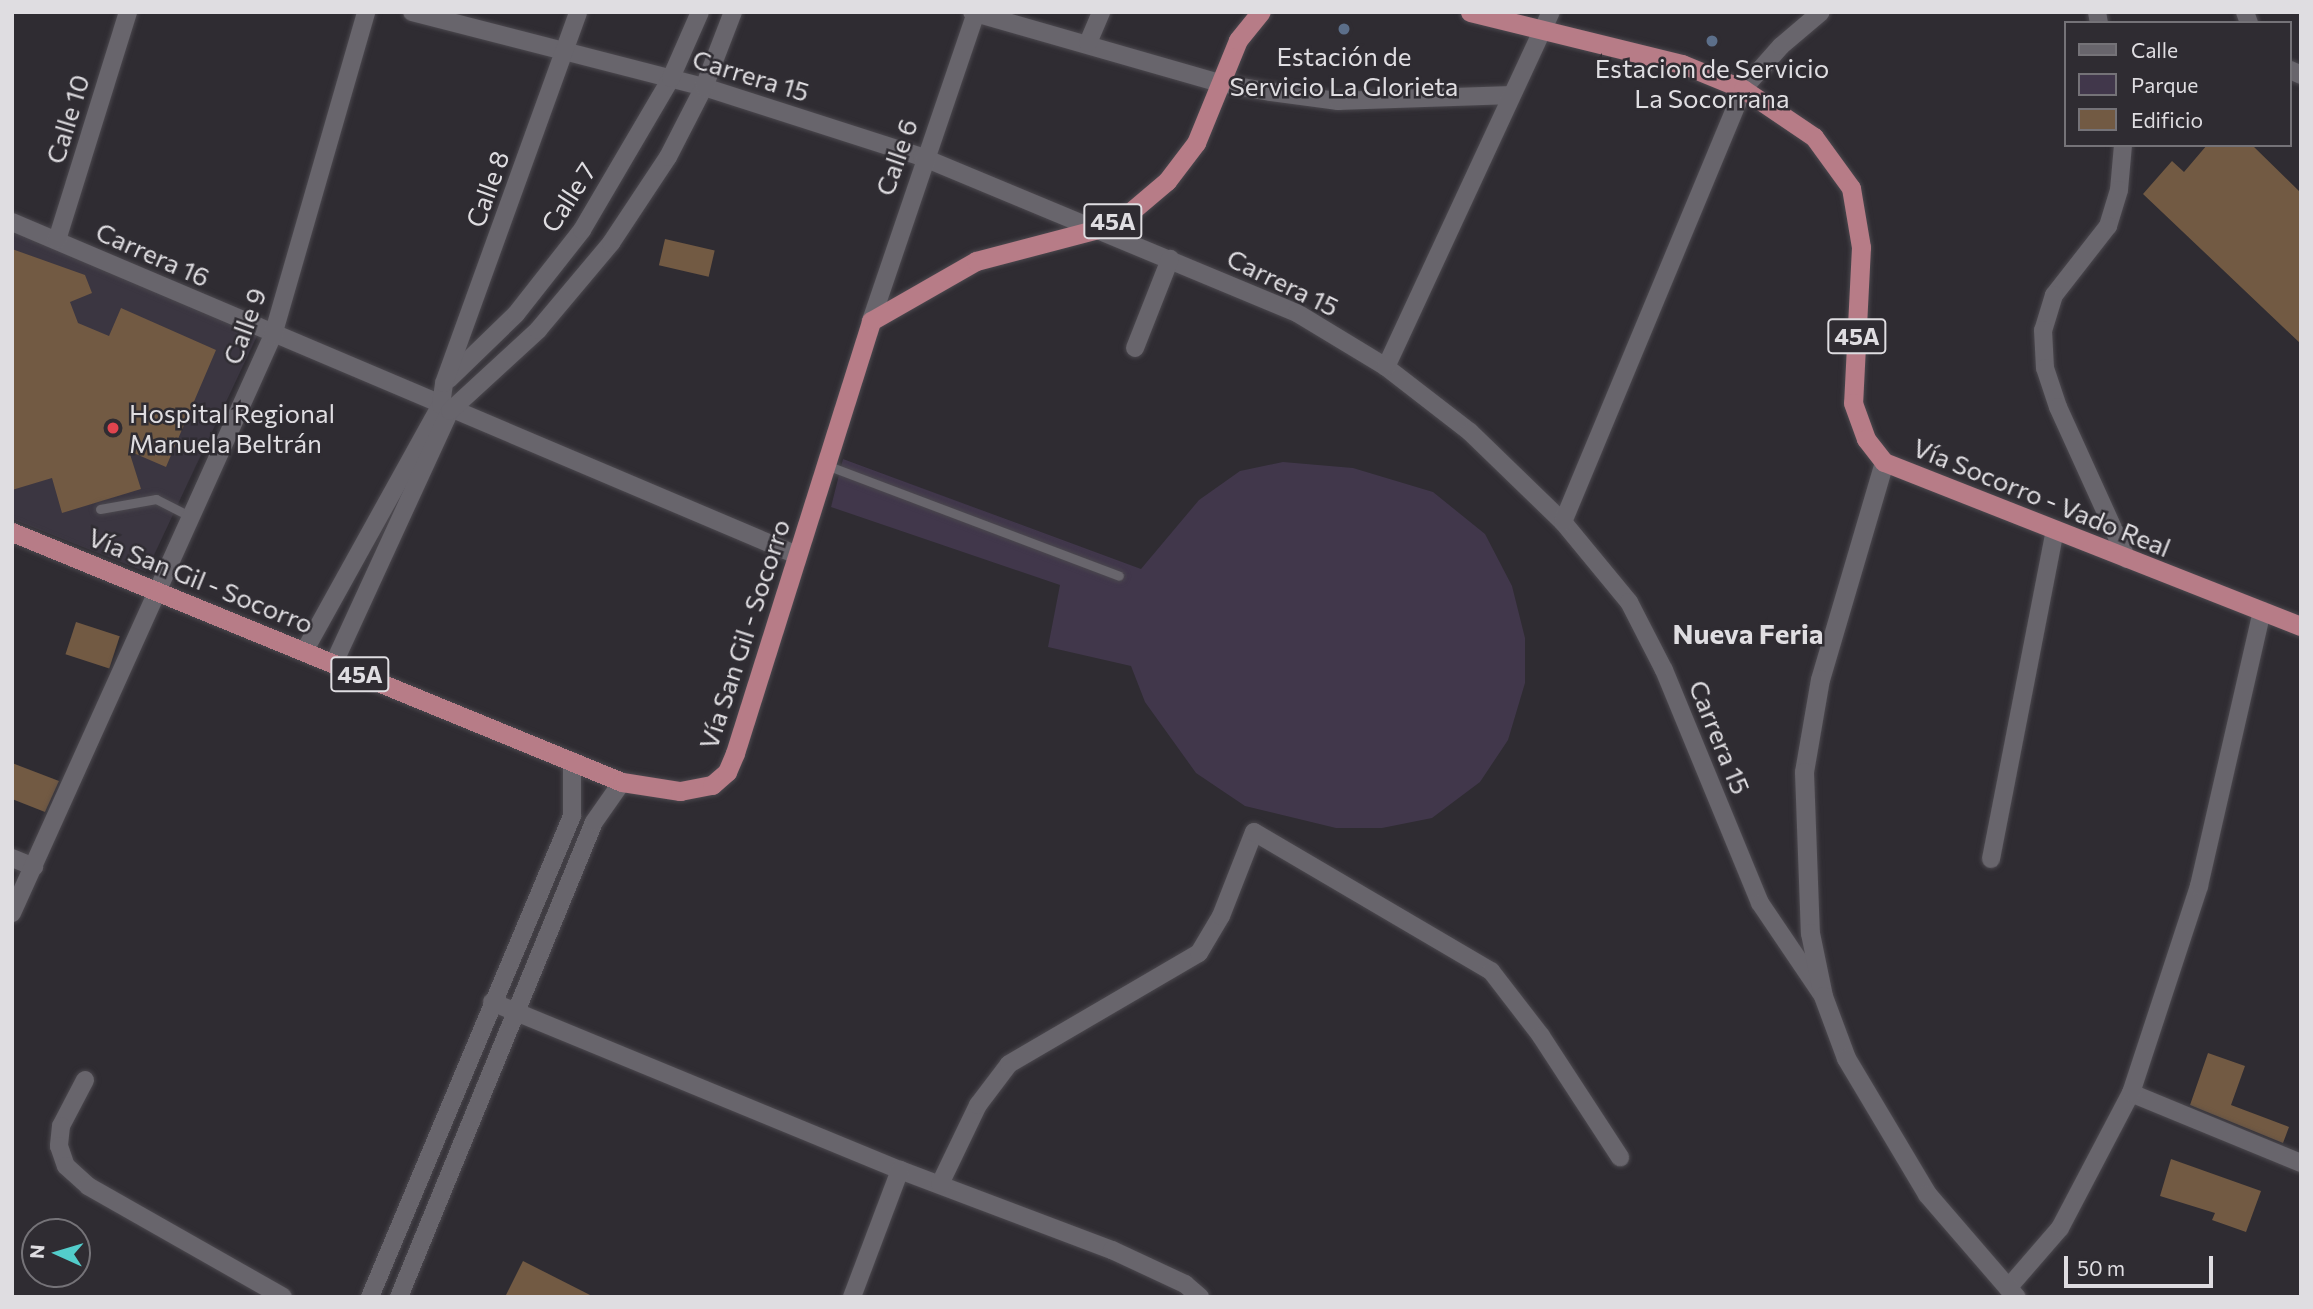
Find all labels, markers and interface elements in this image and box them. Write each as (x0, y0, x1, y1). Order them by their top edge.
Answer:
marker: Estación de Servicio La Glorieta (1336, 21, 1352, 37)
legend (2064, 21, 2292, 147)
marker: Estacion de Servicio La Socorrana (1704, 33, 1720, 49)
text: Calle (2131, 37, 2178, 62)
place label: Estación de Servicio La Glorieta (1230, 40, 1458, 102)
street label: Carrera 15 (689, 43, 813, 107)
place label: Estacion de Servicio La Socorrana (1595, 52, 1829, 114)
street label: Calle 10 (39, 71, 95, 167)
text: Parque (2131, 72, 2198, 97)
text: Edificio (2131, 107, 2203, 132)
street label: Calle 6 (868, 115, 924, 199)
street label: Calle 8 (459, 147, 515, 231)
street label: Calle 7 (534, 156, 602, 238)
road number: 45A (1083, 201, 1143, 242)
street label: Carrera 16 (91, 215, 215, 293)
street label: Carrera 15 (1222, 242, 1344, 322)
street label: Calle 9 (216, 284, 272, 368)
road number: 45A (1827, 316, 1887, 356)
place label: Hospital Regional Manuela Beltrán (129, 397, 335, 458)
marker: Hospital Regional Manuela Beltrán (103, 418, 123, 438)
street label: Vía Socorro - Vado Real (1909, 431, 2175, 563)
street label: Vía San Gil - Socorro (692, 515, 796, 753)
street label: Vía San Gil - Socorro (84, 521, 318, 639)
district label: Nueva Feria (1673, 616, 1823, 650)
road number: 45A (330, 654, 390, 694)
street label: Carrera 15 (1683, 675, 1757, 799)
north arrow (21, 1218, 91, 1288)
scale bar (2068, 1242, 2217, 1286)
text: N (25, 1244, 49, 1260)
text: 50 m (2077, 1255, 2125, 1280)

